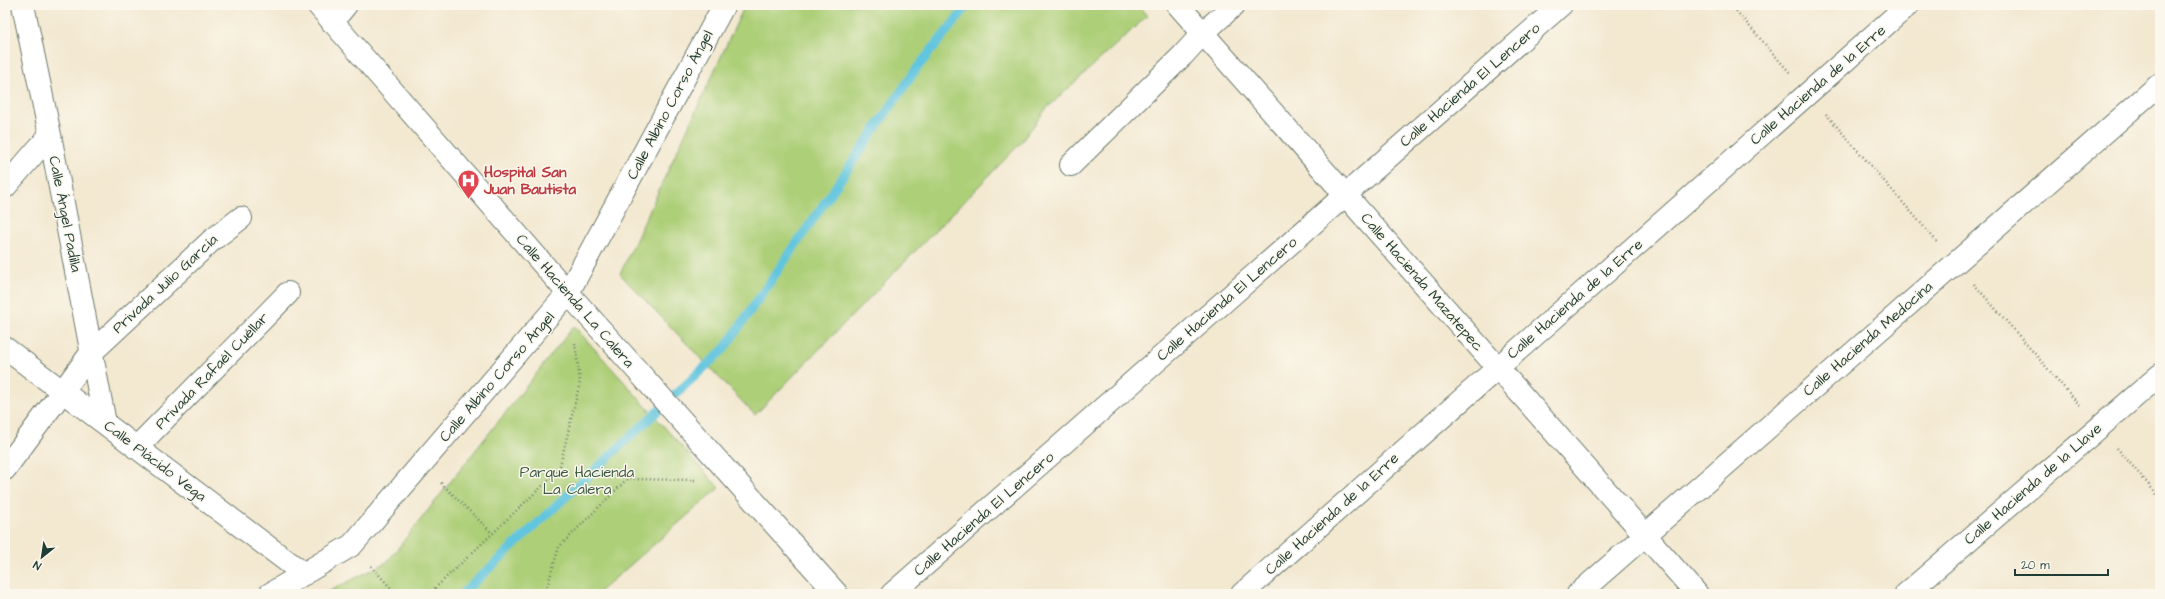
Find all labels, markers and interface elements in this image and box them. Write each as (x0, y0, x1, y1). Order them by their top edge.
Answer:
street label: Calle Hacienda El Lencero (1395, 18, 1545, 152)
street label: Calle Hacienda de la Erre (1745, 20, 1891, 150)
street label: Calle Albino Corso Ángel (622, 27, 719, 184)
street label: Calle Ángel Padilla (42, 154, 87, 274)
place label: Hospital San Juan Bautista (483, 162, 577, 200)
hospital icon: Hospital San Juan Bautista (456, 168, 482, 201)
street label: Calle Hacienda Mazatepec (1356, 208, 1489, 356)
street label: Privada Julio García (108, 229, 223, 338)
street label: Calle Hacienda La Calera (511, 230, 639, 373)
street label: Calle Hacienda El Lencero (1152, 232, 1302, 366)
street label: Calle Hacienda de la Erre (1502, 234, 1648, 364)
street label: Calle Hacienda Medocina (1798, 276, 1938, 401)
street label: Calle Albino Corso Ángel (435, 307, 560, 447)
street label: Privada Rafaél Cuéllar (151, 308, 273, 434)
street label: Calle Plácido Vega (99, 415, 211, 508)
street label: Calle Hacienda de la Llave (1959, 418, 2107, 550)
street label: Calle Hacienda El Lencero (909, 447, 1059, 581)
street label: Calle Hacienda de la Erre (1260, 448, 1404, 580)
park label: Parque Hacienda La Calera (520, 462, 635, 500)
north arrow (22, 537, 62, 577)
scale bar (2015, 551, 2108, 577)
text: N (30, 557, 44, 573)
text: 20 m (2021, 557, 2050, 574)

